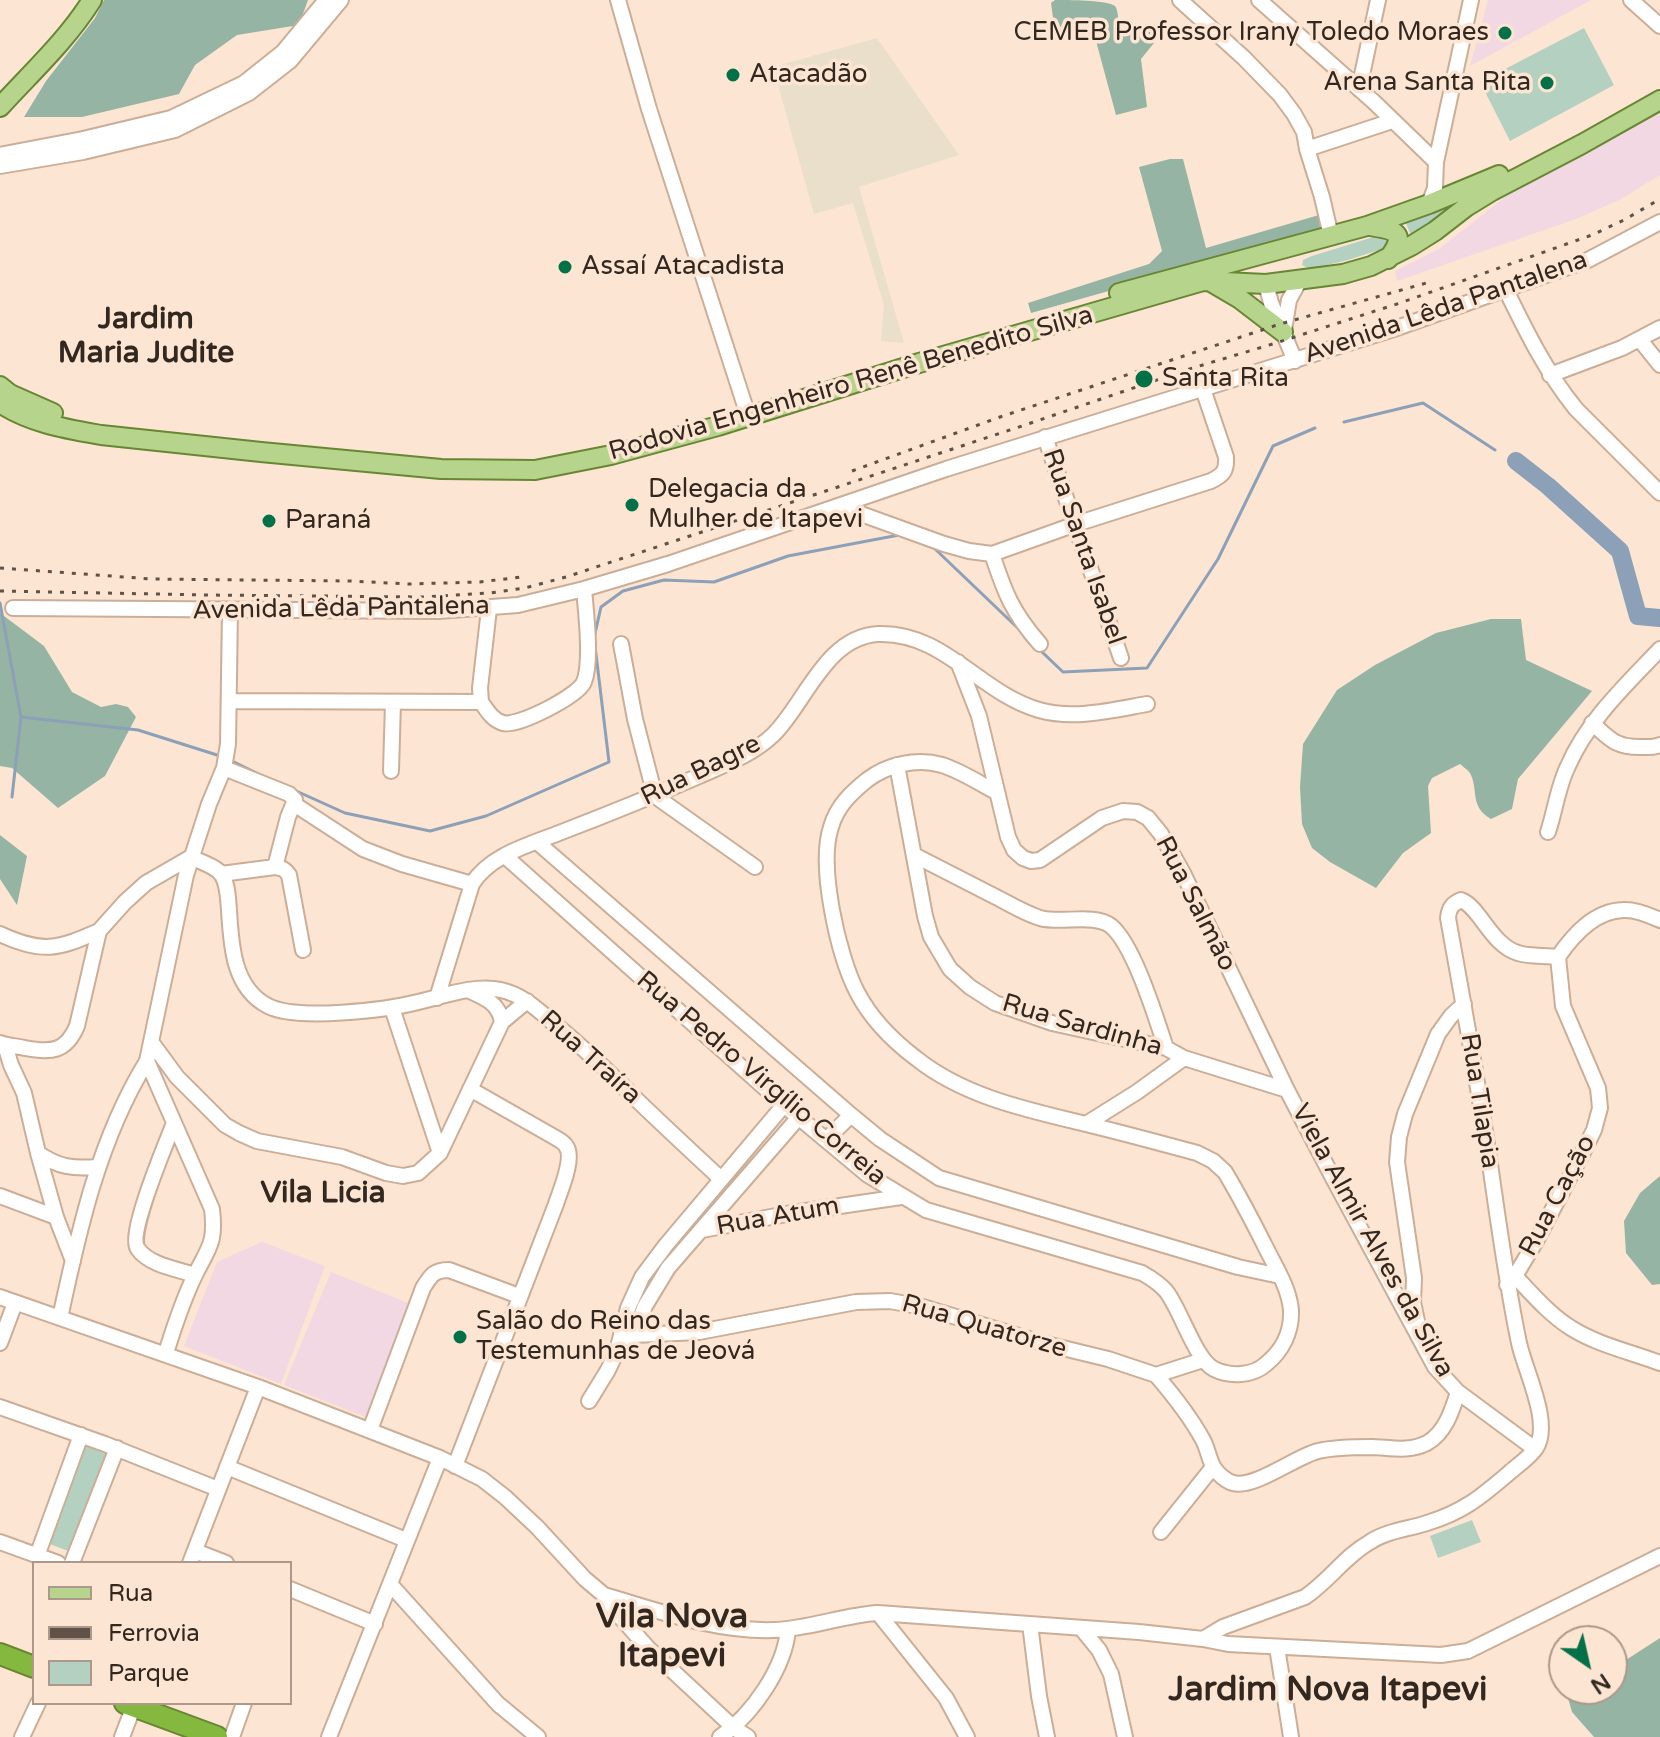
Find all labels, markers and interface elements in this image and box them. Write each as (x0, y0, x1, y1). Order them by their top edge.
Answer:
place label: CEMEB Professor Irany Toledo Moraes (1013, 17, 1489, 49)
marker: CEMEB Professor Irany Toledo Moraes (1496, 24, 1514, 42)
place label: Atacadão (749, 59, 868, 91)
marker: Atacadão (724, 66, 742, 84)
place label: Arena Santa Rita (1323, 67, 1531, 99)
marker: Arena Santa Rita (1538, 74, 1556, 92)
street label: Avenida Lêda Pantalena (1300, 245, 1592, 371)
place label: Assaí Atacadista (581, 251, 785, 283)
marker: Assaí Atacadista (556, 258, 574, 276)
street label: Rodovia Engenheiro Renê Benedito Silva (605, 300, 1097, 468)
district label: Jardim Maria Judite (58, 302, 234, 372)
place label: Santa Rita (1162, 363, 1289, 395)
marker: Santa Rita (1133, 368, 1155, 390)
street label: Rua Santa Isabel (1035, 445, 1131, 649)
place label: Delegacia da Mulher de Itapevi (648, 474, 863, 536)
marker: Delegacia da Mulher de Itapevi (623, 496, 641, 514)
place label: Paraná (285, 505, 371, 537)
marker: Paraná (260, 512, 278, 530)
street label: Avenida Lêda Pantalena (192, 591, 490, 627)
street label: Rua Bagre (636, 729, 766, 813)
street label: Rua Salmão (1148, 831, 1242, 977)
street label: Rua Pedro Virgílio Correia (630, 965, 892, 1193)
street label: Rua Sardinha (998, 988, 1166, 1064)
street label: Rua Traíra (533, 1004, 647, 1112)
street label: Rua Tilapia (1453, 1031, 1505, 1171)
street label: Viela Almir Alves da Silva (1284, 1099, 1460, 1383)
street label: Rua Cação (1513, 1130, 1603, 1262)
district label: Vila Licia (260, 1176, 386, 1212)
street label: Rua Atum (714, 1191, 842, 1243)
street label: Rua Quatorze (898, 1289, 1070, 1365)
place label: Salão do Reino das Testemunhas de Jeová (476, 1306, 755, 1368)
marker: Salão do Reino das Testemunhas de Jeová (451, 1328, 469, 1346)
legend (32, 1561, 292, 1705)
text: Rua (108, 1579, 153, 1608)
district label: Vila Nova Itapevi (596, 1598, 748, 1678)
text: Ferrovia (108, 1619, 200, 1648)
north arrow (1548, 1625, 1628, 1705)
text: Parque (108, 1659, 189, 1688)
text: N (1586, 1668, 1615, 1699)
district label: Jardim Nova Itapevi (1169, 1671, 1487, 1711)

